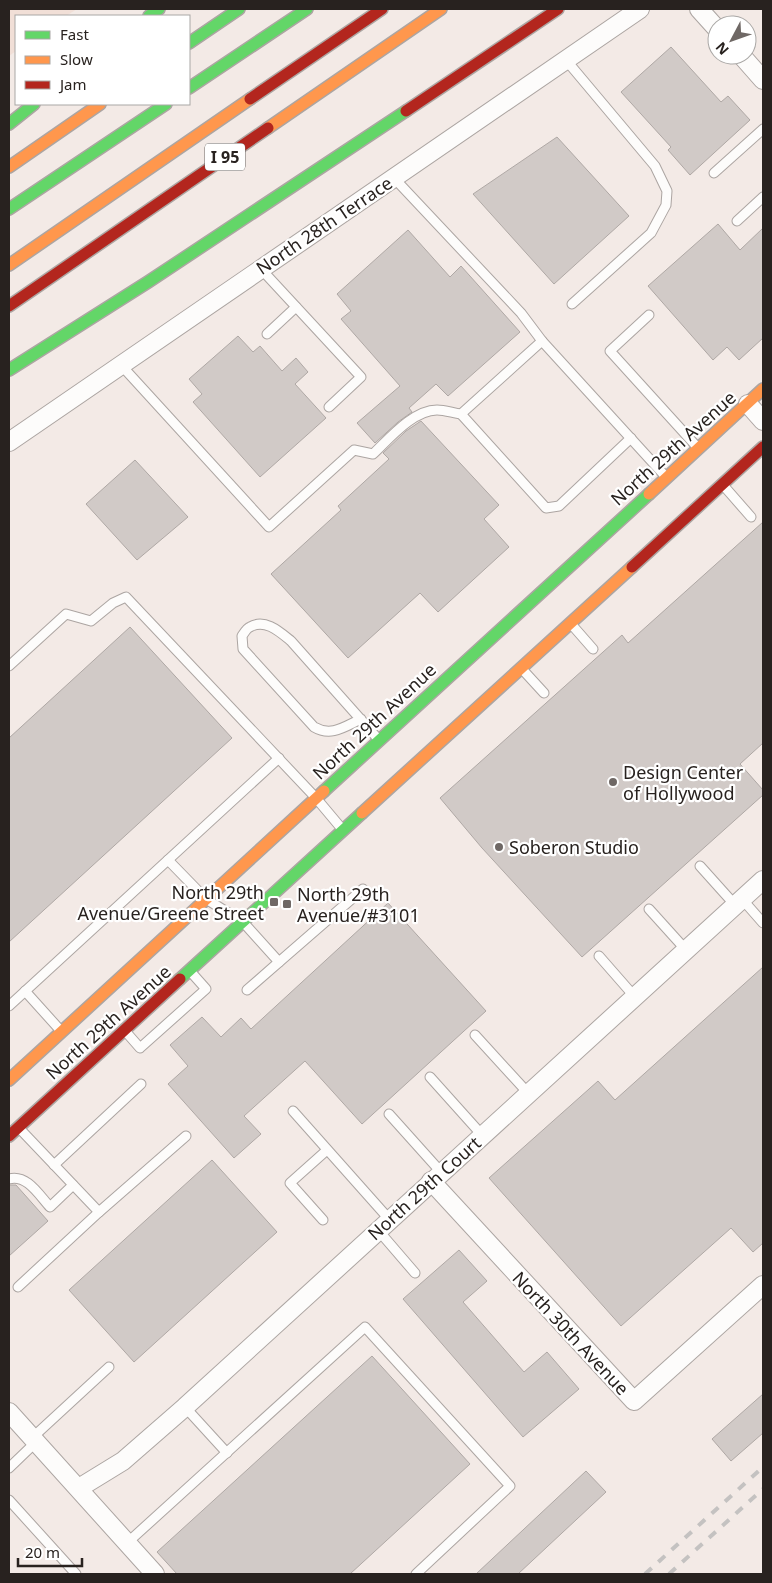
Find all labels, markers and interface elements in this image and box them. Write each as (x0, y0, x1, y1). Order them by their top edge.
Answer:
legend (15, 15, 190, 105)
north arrow (707, 15, 757, 65)
text: Fast (60, 24, 89, 44)
text: N (711, 38, 733, 59)
text: Slow (60, 49, 93, 69)
text: Jam (58, 74, 87, 94)
road number: I 95 (205, 144, 245, 170)
street label: North 28th Terrace (251, 170, 397, 280)
street label: North 29th Avenue (605, 385, 741, 511)
street label: North 29th Avenue (307, 658, 441, 784)
place label: Design Center of Hollywood (623, 760, 744, 805)
marker: Design Center of Hollywood (607, 776, 619, 788)
place label: Soberon Studio (509, 835, 639, 859)
marker: Soberon Studio (493, 841, 505, 853)
place label: North 29th Avenue/Greene Street (77, 880, 264, 925)
place label: North 29th Avenue/#3101 (297, 882, 420, 927)
marker: North 29th Avenue/Greene Street (268, 896, 280, 908)
marker: North 29th Avenue/#3101 (281, 898, 293, 910)
street label: North 29th Avenue (40, 959, 176, 1085)
street label: North 29th Court (362, 1130, 486, 1245)
street label: North 30th Avenue (508, 1266, 634, 1400)
scale bar (18, 1536, 81, 1568)
text: 20 m (25, 1542, 60, 1562)

